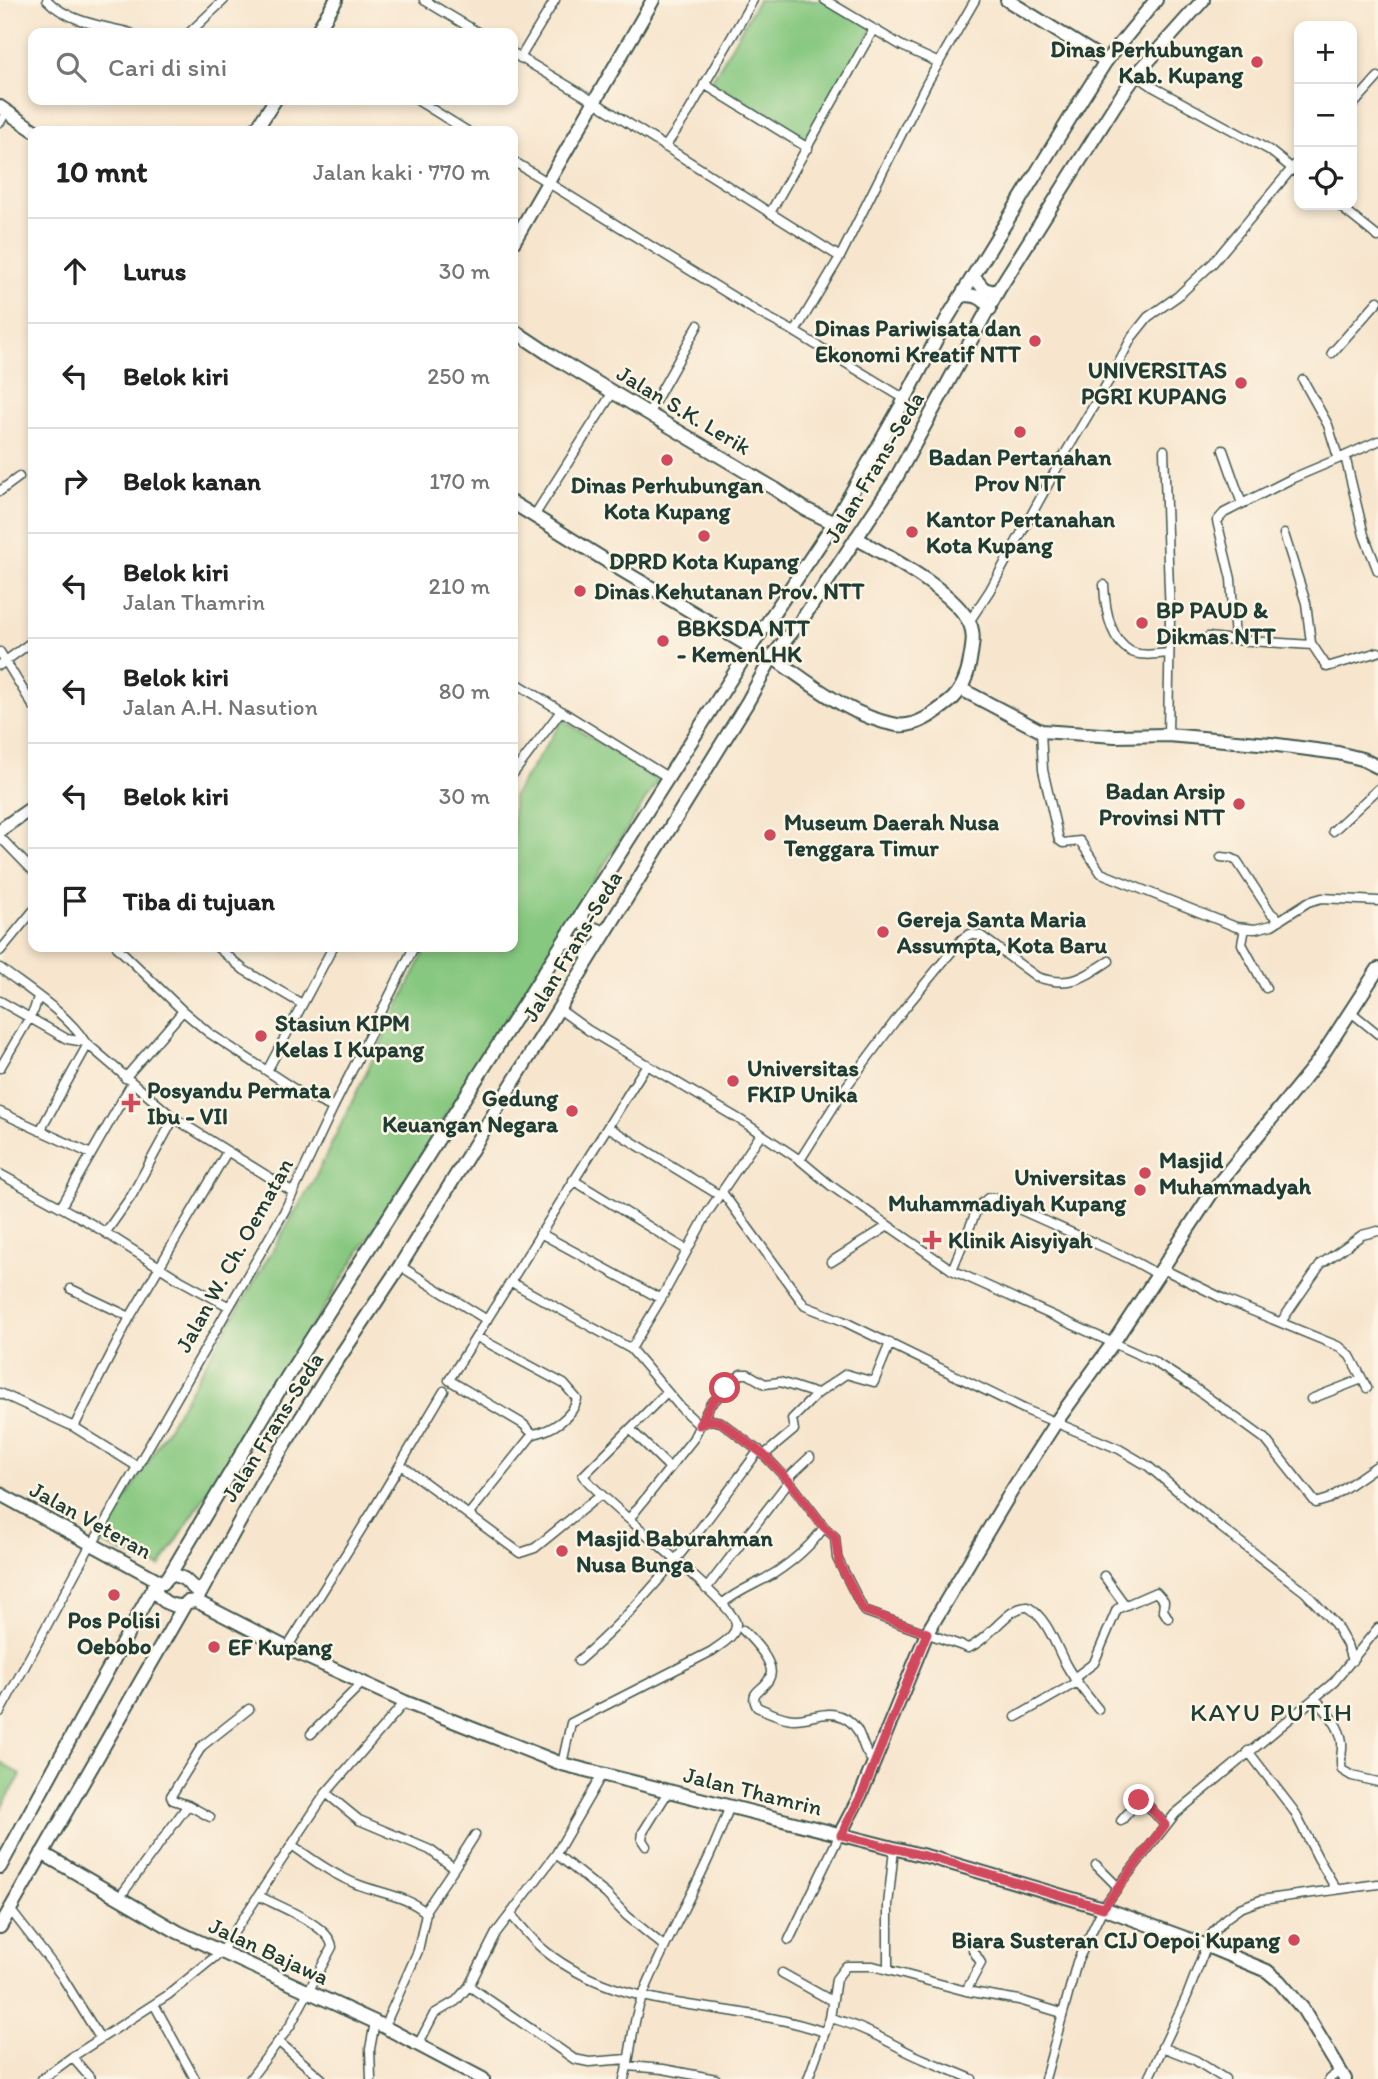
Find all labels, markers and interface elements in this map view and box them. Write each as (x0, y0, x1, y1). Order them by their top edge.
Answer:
map controls (1294, 21, 1357, 210)
button: + (1294, 21, 1357, 84)
search box (28, 28, 518, 105)
place label: Dinas Perhubungan Kab. Kupang (1050, 35, 1244, 89)
icon: search (52, 48, 90, 86)
text: Cari di sini (108, 51, 227, 83)
marker: Dinas Perhubungan Kab. Kupang (1249, 54, 1265, 70)
button: − (1294, 84, 1357, 147)
button: locate (1294, 147, 1357, 210)
text: 10 mnt (56, 153, 148, 190)
text: Jalan kaki · 770 m (313, 158, 490, 186)
icon: ahead (56, 252, 94, 290)
text: Lurus (123, 255, 186, 287)
text: 30 m (439, 257, 490, 285)
place label: Dinas Pariwisata dan Ekonomi Kreatif NTT (814, 314, 1022, 368)
marker: Dinas Pariwisata dan Ekonomi Kreatif NTT (1027, 333, 1043, 349)
place label: UNIVERSITAS PGRI KUPANG (1081, 356, 1227, 410)
icon: left (56, 357, 94, 395)
street label: Jalan S.K. Lerik (612, 359, 756, 461)
text: Belok kiri (123, 360, 229, 392)
text: 250 m (427, 362, 490, 390)
marker: UNIVERSITAS PGRI KUPANG (1233, 375, 1249, 391)
street label: Jalan Frans-Seda (818, 386, 930, 548)
marker: Badan Pertanahan Prov NTT (1012, 424, 1028, 440)
place label: Badan Pertanahan Prov NTT (928, 443, 1113, 497)
marker: Dinas Perhubungan Kota Kupang (659, 452, 675, 468)
icon: right (56, 462, 94, 500)
text: Belok kanan (123, 465, 261, 497)
text: 170 m (429, 467, 490, 495)
place label: Dinas Perhubungan Kota Kupang (571, 471, 764, 525)
place label: Kantor Pertanahan Kota Kupang (926, 505, 1116, 559)
marker: Kantor Pertanahan Kota Kupang (904, 524, 920, 540)
marker: DPRD Kota Kupang (696, 528, 712, 544)
place label: DPRD Kota Kupang (609, 547, 800, 575)
text: Belok kiri (123, 556, 229, 588)
icon: left (56, 567, 94, 605)
text: 210 m (429, 572, 490, 600)
place label: Dinas Kehutanan Prov. NTT (594, 577, 866, 605)
marker: Dinas Kehutanan Prov. NTT (572, 583, 588, 599)
text: Jalan Thamrin (123, 588, 265, 616)
place label: BP PAUD & Dikmas NTT (1156, 596, 1277, 650)
place label: BBKSDA NTT - KemenLHK (677, 614, 811, 668)
marker: BP PAUD & Dikmas NTT (1134, 615, 1150, 631)
marker: BBKSDA NTT - KemenLHK (655, 633, 671, 649)
text: Belok kiri (123, 661, 229, 693)
icon: left (56, 672, 94, 710)
text: 80 m (439, 677, 490, 705)
text: Jalan A.H. Nasution (123, 693, 318, 721)
icon: left (56, 777, 94, 815)
place label: Badan Arsip Provinsi NTT (1099, 777, 1226, 831)
text: Belok kiri (123, 780, 229, 812)
text: 30 m (439, 782, 490, 810)
marker: Badan Arsip Provinsi NTT (1231, 796, 1247, 812)
place label: Museum Daerah Nusa Tenggara Timur (783, 808, 1000, 862)
marker: Museum Daerah Nusa Tenggara Timur (762, 827, 778, 843)
street label: Jalan Frans-Seda (516, 865, 628, 1027)
icon: arrive (56, 882, 94, 920)
text: Tiba di tujuan (123, 885, 275, 917)
place label: Gereja Santa Maria Assumpta, Kota Baru (896, 905, 1107, 959)
marker: Gereja Santa Maria Assumpta, Kota Baru (875, 924, 891, 940)
place label: Stasiun KIPM Kelas I Kupang (275, 1009, 425, 1063)
marker: Stasiun KIPM Kelas I Kupang (253, 1028, 269, 1044)
place label: Universitas FKIP Unika (747, 1054, 859, 1108)
marker: Universitas FKIP Unika (725, 1073, 741, 1089)
place label: Posyandu Permata Ibu - VII (147, 1076, 332, 1130)
place label: Gedung Keuangan Negara (382, 1084, 559, 1138)
marker: Posyandu Permata Ibu - VII (121, 1093, 141, 1113)
marker: Gedung Keuangan Negara (564, 1103, 580, 1119)
place label: Masjid Muhammadyah (1159, 1146, 1312, 1200)
street label: Jalan W. Ch. Oematan (169, 1153, 299, 1357)
place label: Universitas Muhammadiyah Kupang (888, 1163, 1127, 1217)
marker: Masjid Muhammadyah (1137, 1165, 1153, 1181)
marker: Universitas Muhammadiyah Kupang (1132, 1182, 1148, 1198)
place label: Klinik Aisyiyah (948, 1226, 1093, 1254)
marker: Klinik Aisyiyah (922, 1230, 942, 1250)
street label: Jalan Frans-Seda (215, 1347, 329, 1507)
route start (709, 1372, 740, 1403)
street label: Jalan Veteran (25, 1475, 157, 1565)
place label: Masjid Baburahman Nusa Bunga (576, 1524, 774, 1578)
marker: Masjid Baburahman Nusa Bunga (554, 1543, 570, 1559)
marker: Pos Polisi Oebobo (106, 1587, 122, 1603)
place label: Pos Polisi Oebobo (67, 1606, 161, 1660)
place label: EF Kupang (228, 1633, 334, 1661)
marker: EF Kupang (206, 1639, 222, 1655)
district label: KAYU PUTIH (1190, 1696, 1354, 1728)
street label: Jalan Thamrin (681, 1760, 825, 1822)
route end (1123, 1784, 1154, 1815)
street label: Jalan Bajawa (205, 1911, 333, 1991)
place label: Biara Susteran CIJ Oepoi Kupang (952, 1926, 1281, 1954)
marker: Biara Susteran CIJ Oepoi Kupang (1286, 1932, 1302, 1948)

